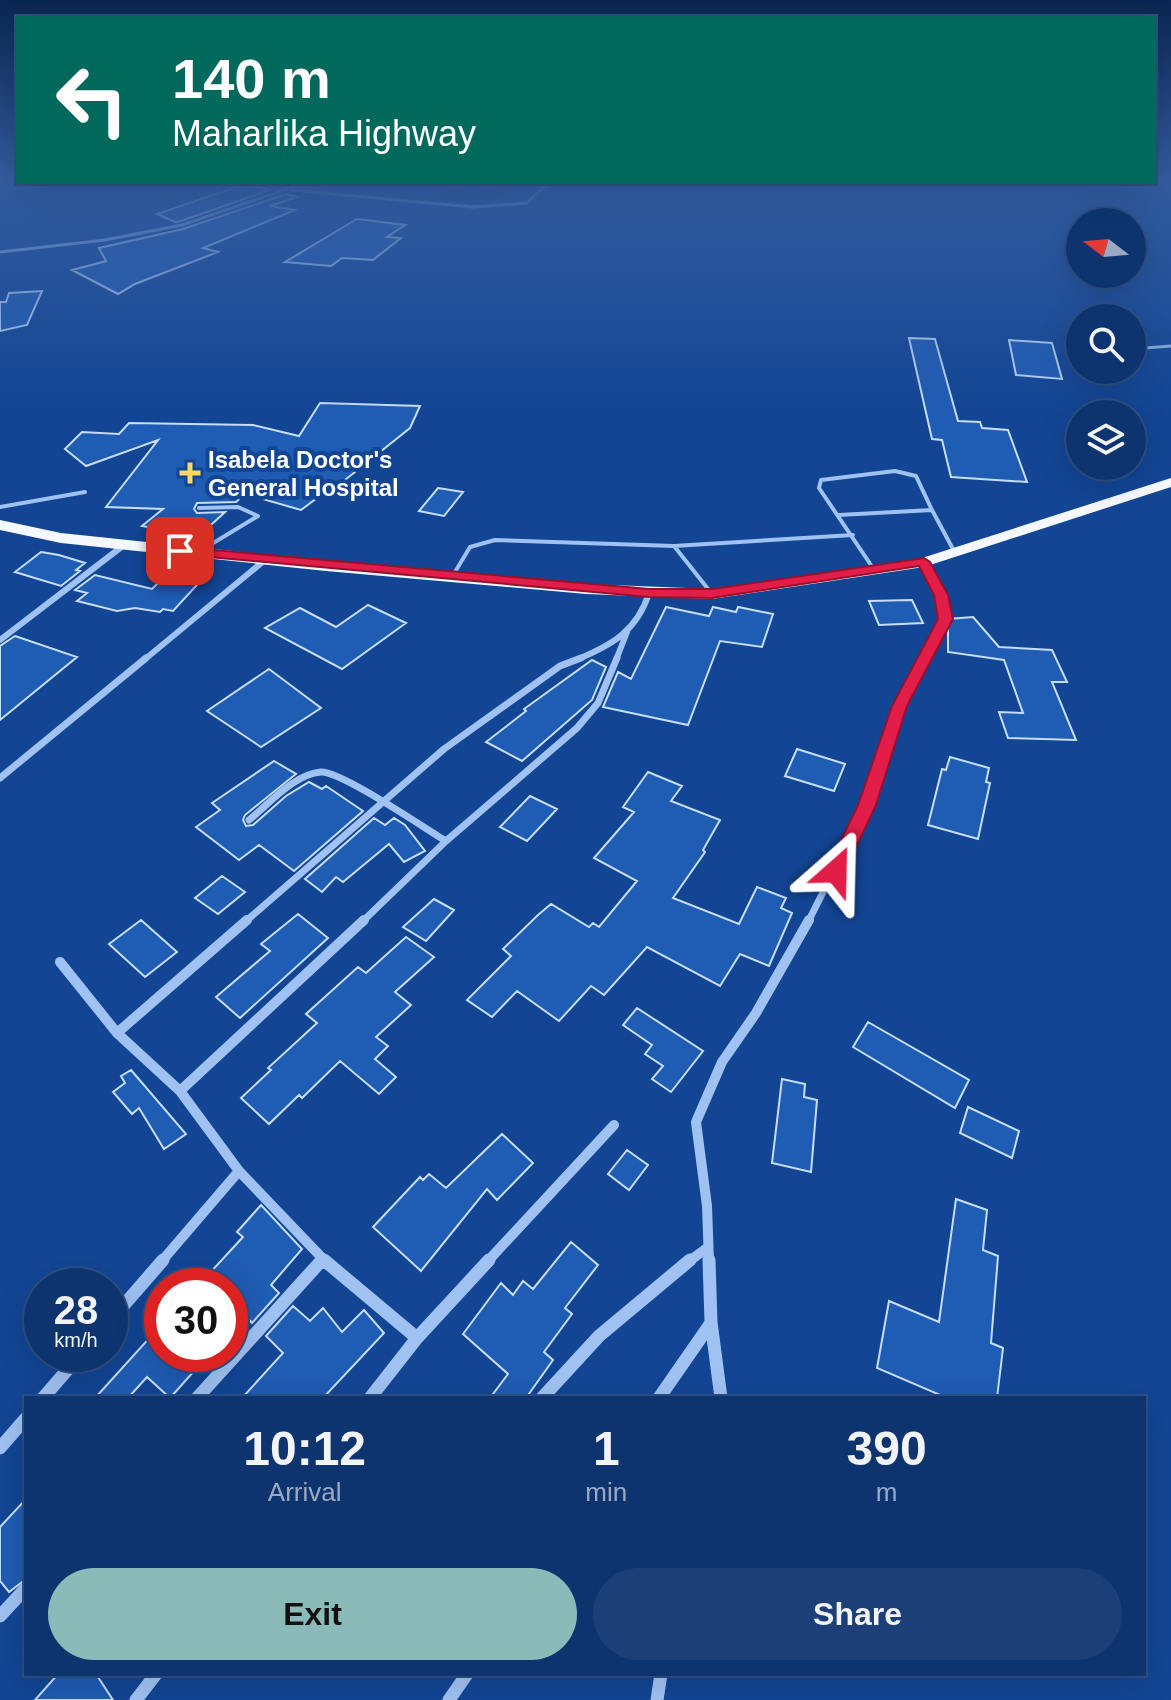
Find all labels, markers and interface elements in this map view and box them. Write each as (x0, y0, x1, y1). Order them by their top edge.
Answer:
text: 140 m (172, 47, 331, 110)
icon: left (40, 48, 144, 152)
text: Maharlika Highway (172, 113, 476, 154)
north arrow (1066, 208, 1146, 288)
map controls (1066, 208, 1146, 480)
button: search (1066, 304, 1146, 384)
button: layers (1066, 400, 1146, 480)
place label: Isabela Doctor's General Hospital (208, 446, 399, 501)
marker: Isabela Doctor's General Hospital (179, 462, 201, 484)
pin (146, 517, 214, 585)
icon: arrive (158, 529, 202, 573)
position arrow (794, 829, 878, 913)
speed limit sign: 30 (144, 1268, 248, 1372)
text: 28 (54, 1288, 98, 1332)
text: km/h (54, 1329, 98, 1351)
text: 10:12 (243, 1422, 366, 1475)
text: 1 (593, 1422, 620, 1475)
text: 390 (847, 1422, 927, 1475)
text: Arrival (268, 1477, 342, 1507)
text: min (585, 1477, 627, 1507)
text: m (876, 1477, 897, 1507)
button: Exit (48, 1568, 577, 1660)
button: Share (593, 1568, 1122, 1660)

